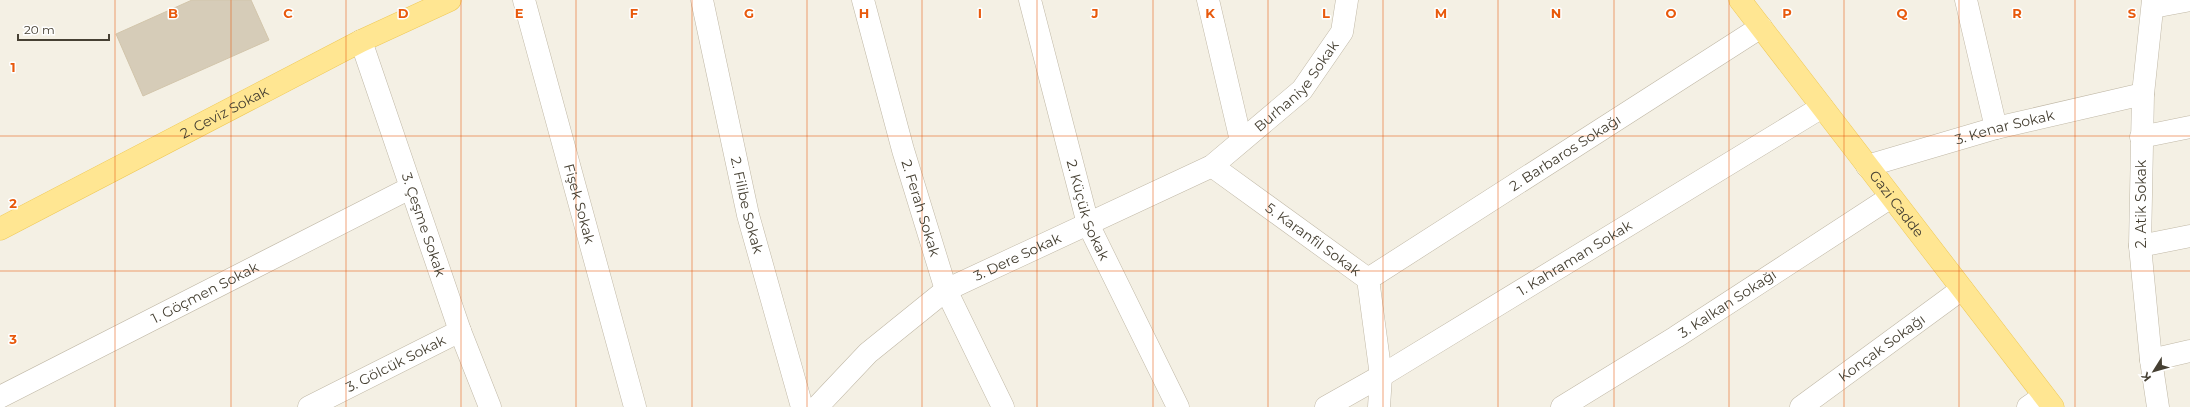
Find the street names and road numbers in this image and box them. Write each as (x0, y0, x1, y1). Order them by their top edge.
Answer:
street label: Burhaniye Sokak (1250, 36, 1343, 136)
street label: 2. Ceviz Sokak (177, 81, 272, 143)
street label: 3. Kenar Sokak (1953, 106, 2057, 149)
street label: 2. Barbaros Sokağı (1506, 110, 1624, 195)
street label: 2. Filibe Sokak (727, 155, 768, 256)
street label: 2. Ferah Sokak (897, 157, 944, 259)
street label: 2. Küçük Sokak (1063, 158, 1114, 264)
street label: 2. Atik Sokak (2132, 159, 2150, 248)
street label: Fişek Sokak (560, 161, 599, 246)
street label: Gazi Cadde (1865, 167, 1928, 241)
street label: 3. Çeşme Sokak (398, 170, 450, 280)
street label: 5. Karanfil Sokak (1262, 199, 1365, 280)
street label: 1. Kahraman Sokak (1514, 216, 1636, 300)
street label: 3. Dere Sokak (971, 228, 1064, 285)
street label: 1. Göçmen Sokak (148, 257, 262, 327)
street label: 3. Kalkan Sokağı (1675, 265, 1780, 342)
street label: Konçak Sokağı (1835, 310, 1929, 386)
street label: 3. Gölcük Sokak (343, 330, 449, 396)

